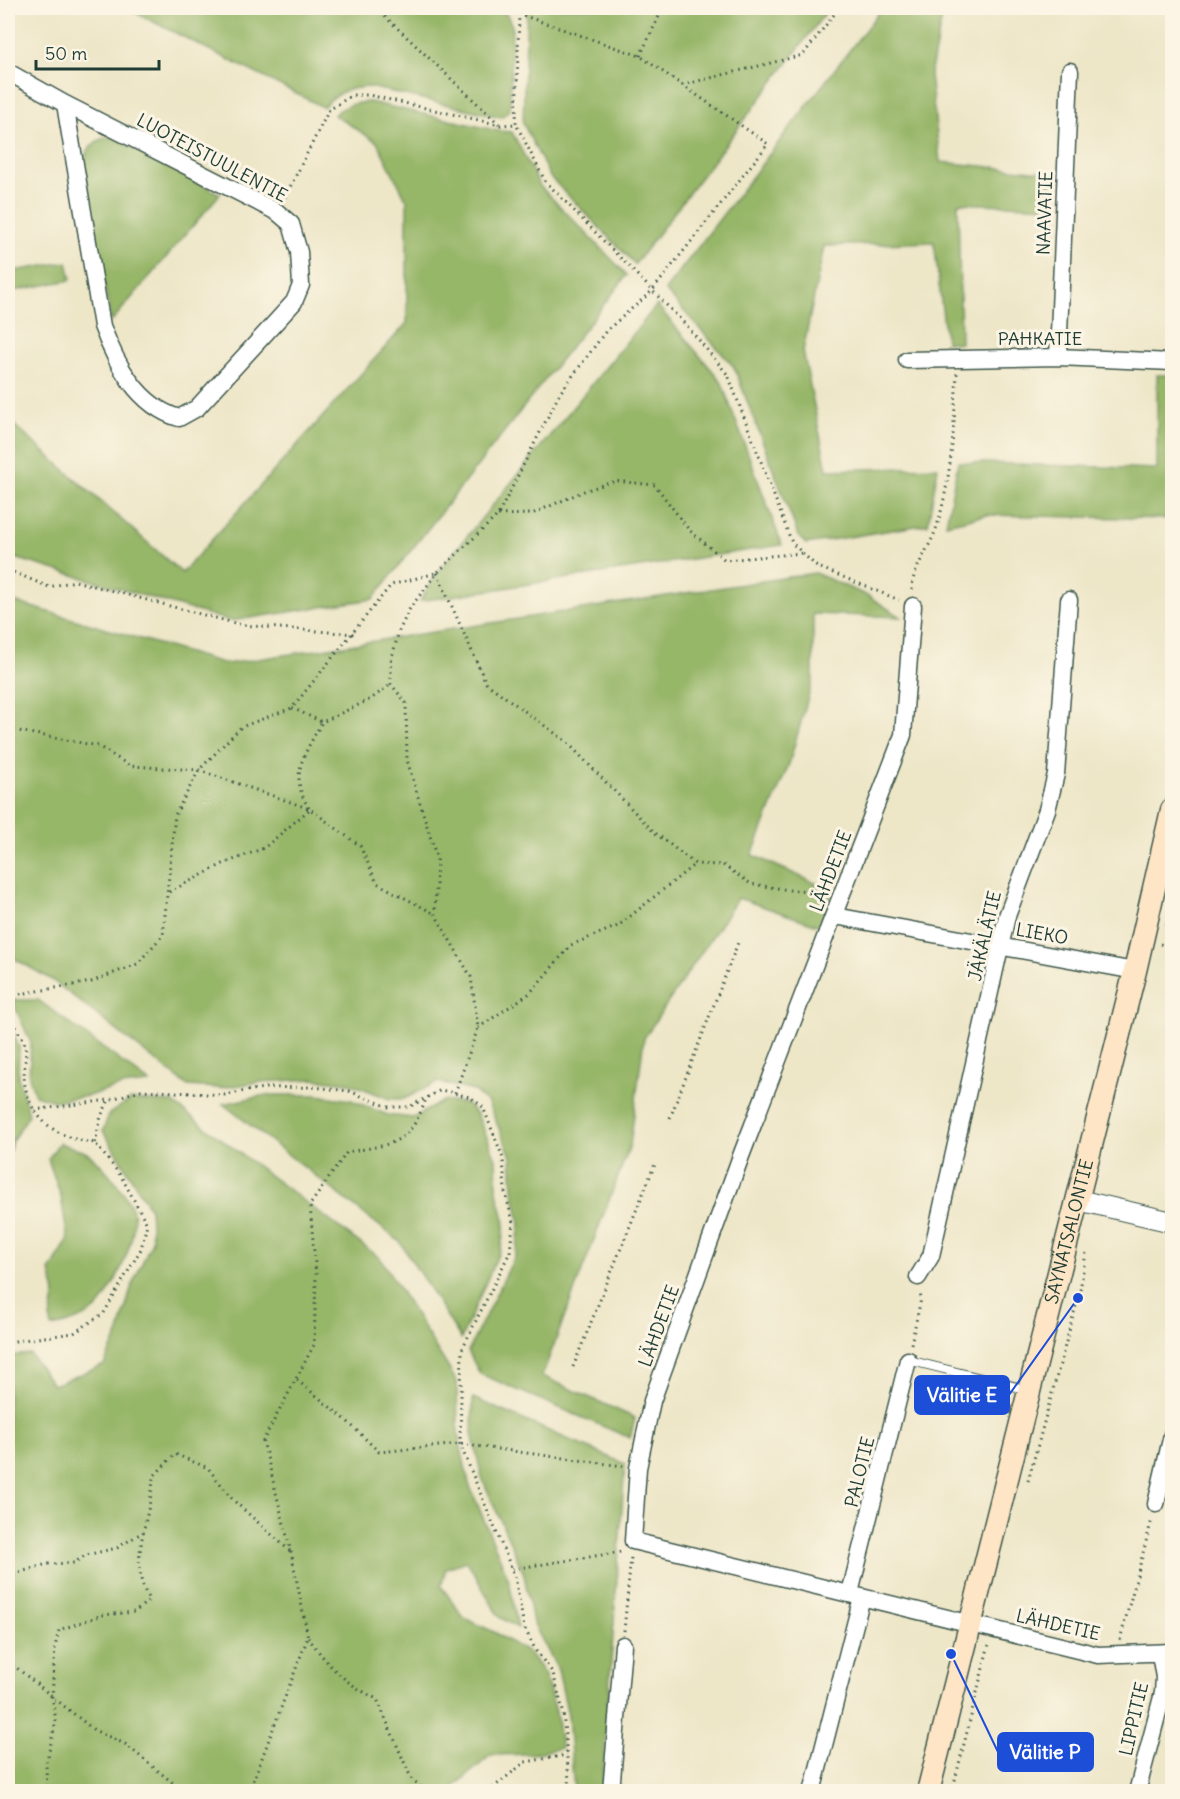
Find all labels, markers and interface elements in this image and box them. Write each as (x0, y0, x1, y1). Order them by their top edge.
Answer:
scale bar (36, 33, 159, 71)
text: 50 m (45, 42, 87, 65)
street label: LUOTEISTUULENTIE (133, 108, 292, 207)
street label: NAAVATIE (1032, 170, 1057, 256)
street label: PAHKATIE (998, 327, 1082, 350)
street label: LÄHDETIE (804, 827, 857, 915)
street label: JÄKÄLÄTIE (963, 889, 1006, 983)
street label: LIEKO (1014, 918, 1070, 949)
street label: SÄYNÄTSALONTIE (1040, 1157, 1098, 1306)
street label: LÄHDETIE (633, 1282, 684, 1370)
callout: Välitie E (915, 1376, 1009, 1414)
text: Välitie E (927, 1382, 998, 1407)
street label: PALOTIE (840, 1434, 879, 1510)
street label: LÄHDETIE (1014, 1604, 1102, 1645)
street label: LIPPITIE (1114, 1680, 1153, 1758)
callout: Välitie P (998, 1733, 1093, 1771)
text: Välitie P (1010, 1739, 1080, 1764)

